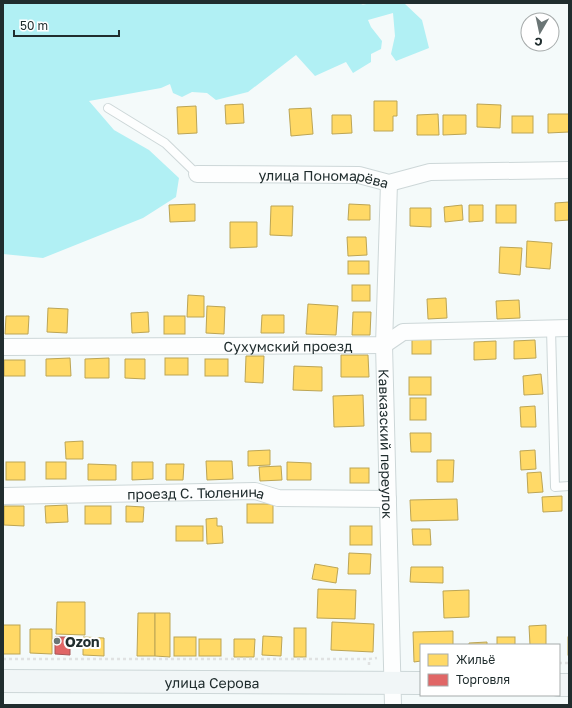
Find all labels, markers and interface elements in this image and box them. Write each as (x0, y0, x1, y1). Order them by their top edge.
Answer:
scale bar (14, 12, 119, 38)
north arrow (520, 12, 560, 52)
text: 50 m (20, 18, 48, 33)
text: С (533, 35, 543, 49)
street label: улица Пономарёва (258, 166, 391, 191)
street label: Сухумский проезд (223, 337, 353, 354)
street label: Кавказский переулок (376, 369, 397, 519)
street label: проезд С. Тюленина (127, 482, 267, 502)
place label: Ozon (65, 633, 100, 650)
marker: Ozon (52, 636, 62, 646)
legend (420, 644, 560, 696)
text: Жильё (456, 652, 495, 667)
text: Торговля (456, 672, 510, 687)
street label: улица Серова (164, 673, 260, 691)

